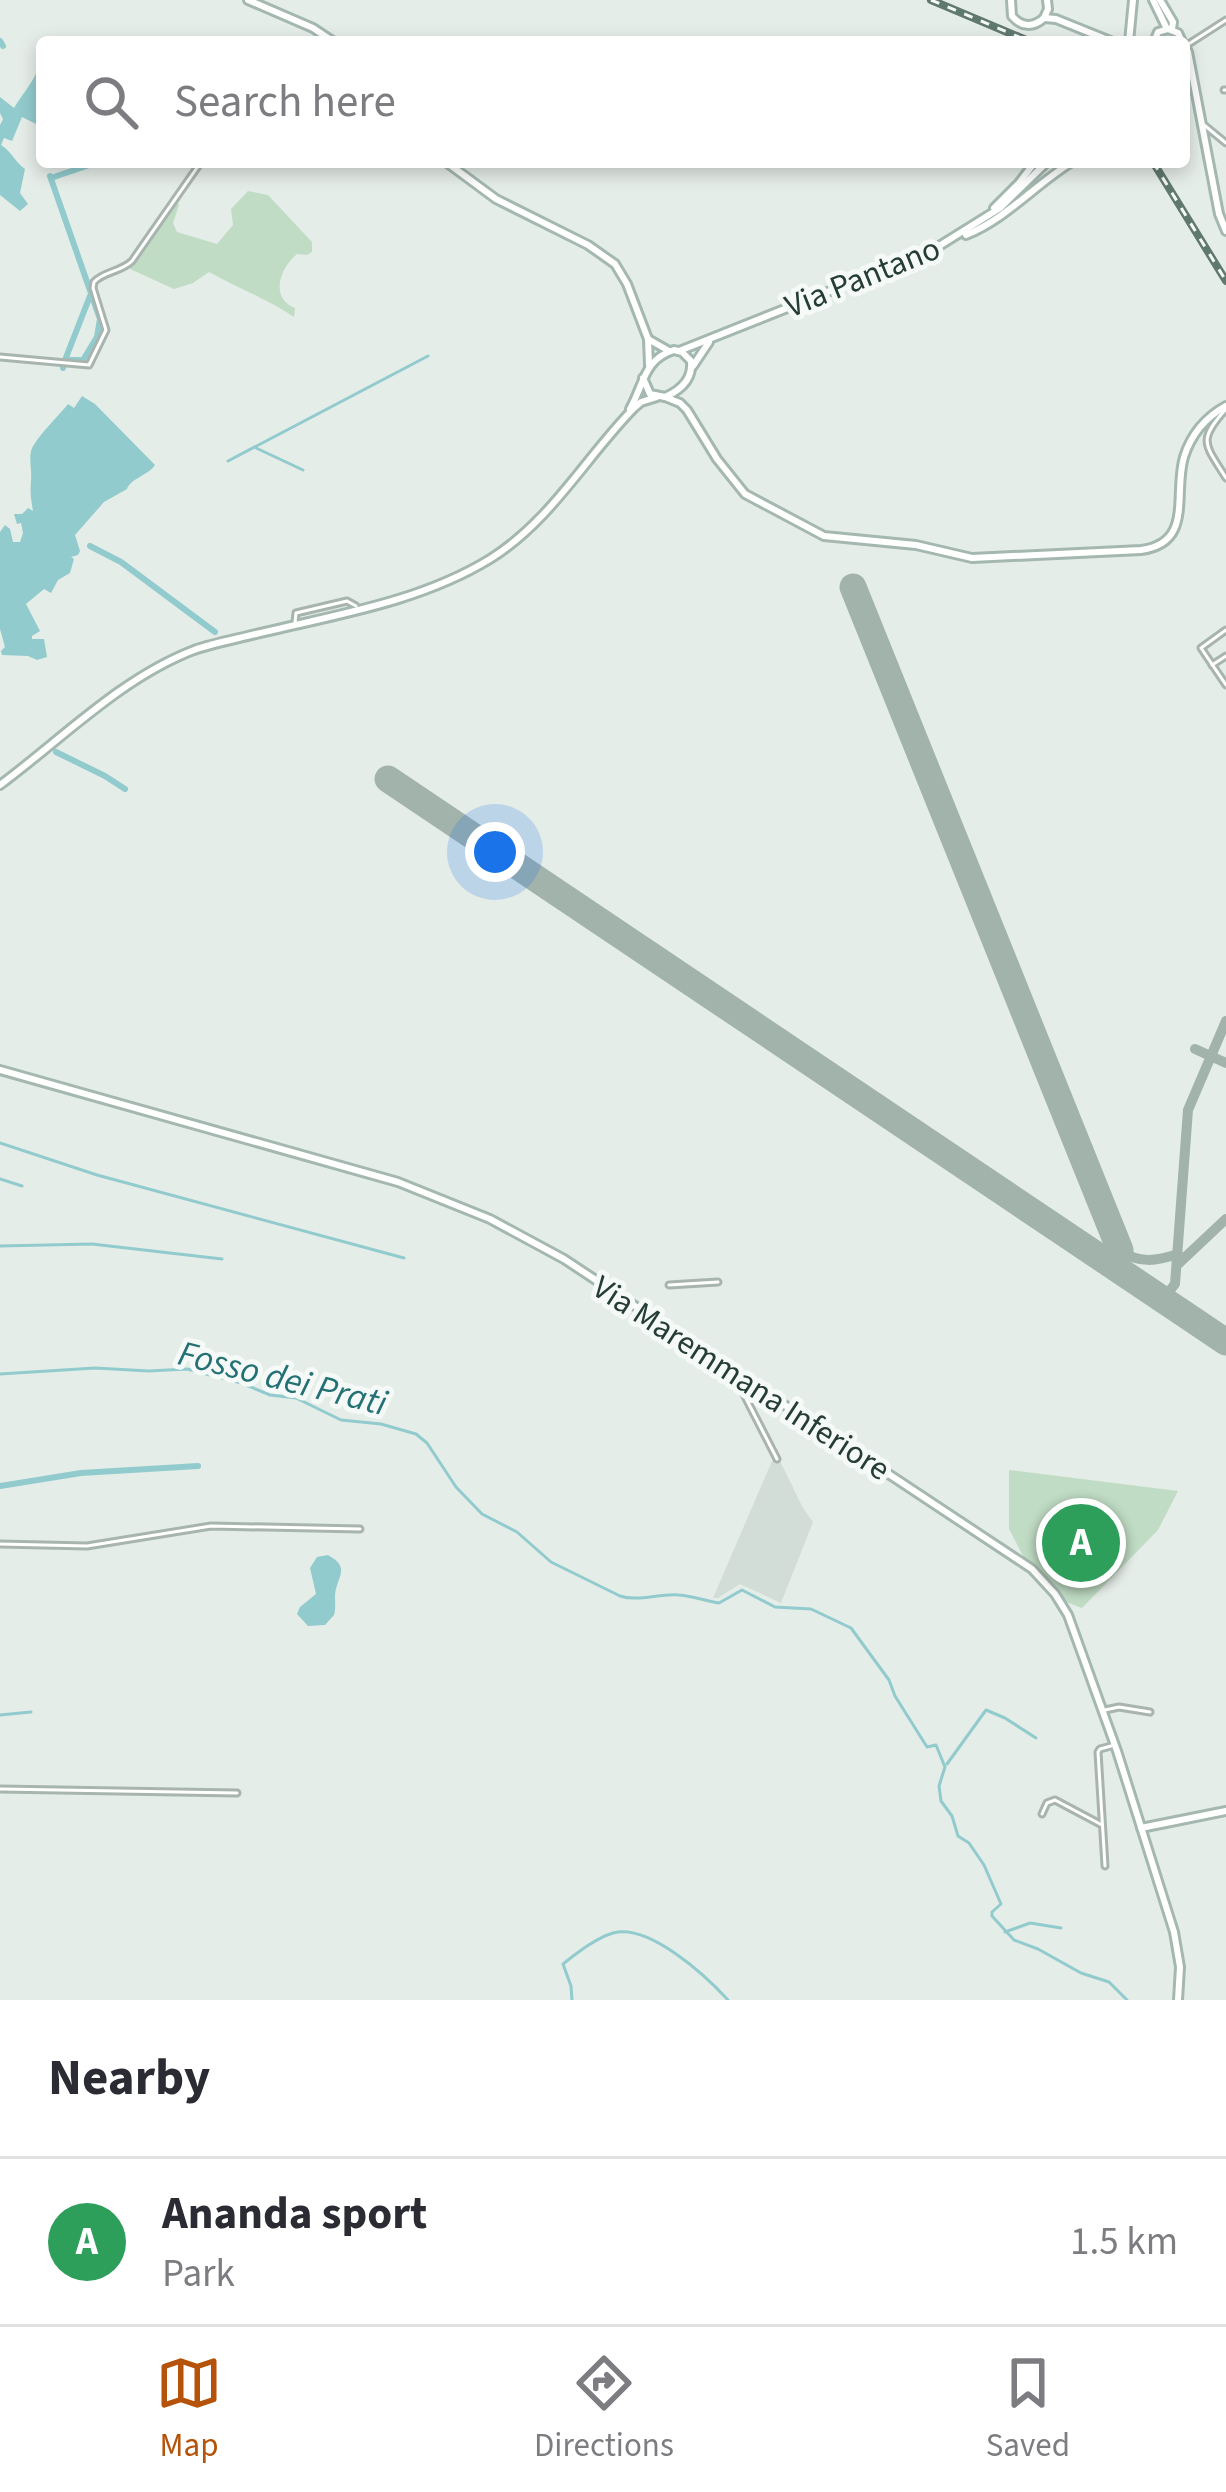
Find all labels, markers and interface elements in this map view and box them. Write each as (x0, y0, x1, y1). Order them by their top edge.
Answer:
search box (36, 36, 1190, 168)
icon: search (78, 69, 144, 135)
text: Search here (174, 70, 396, 134)
street label: Via Pantano (778, 225, 947, 330)
your location (465, 822, 525, 882)
street label: Via Maremmana Inferiore (583, 1264, 899, 1492)
water label: Fosso dei Prati (173, 1328, 393, 1429)
pin: A (1042, 1498, 1120, 1588)
text: Nearby (48, 2042, 210, 2114)
text: Ananda sport (162, 2182, 427, 2246)
text: A (76, 2214, 98, 2270)
text: 1.5 km (1070, 2214, 1178, 2270)
text: Park (162, 2246, 235, 2302)
tab: Map (156, 2350, 222, 2469)
tab: Directions (534, 2350, 674, 2469)
tab: Saved (986, 2350, 1070, 2469)

